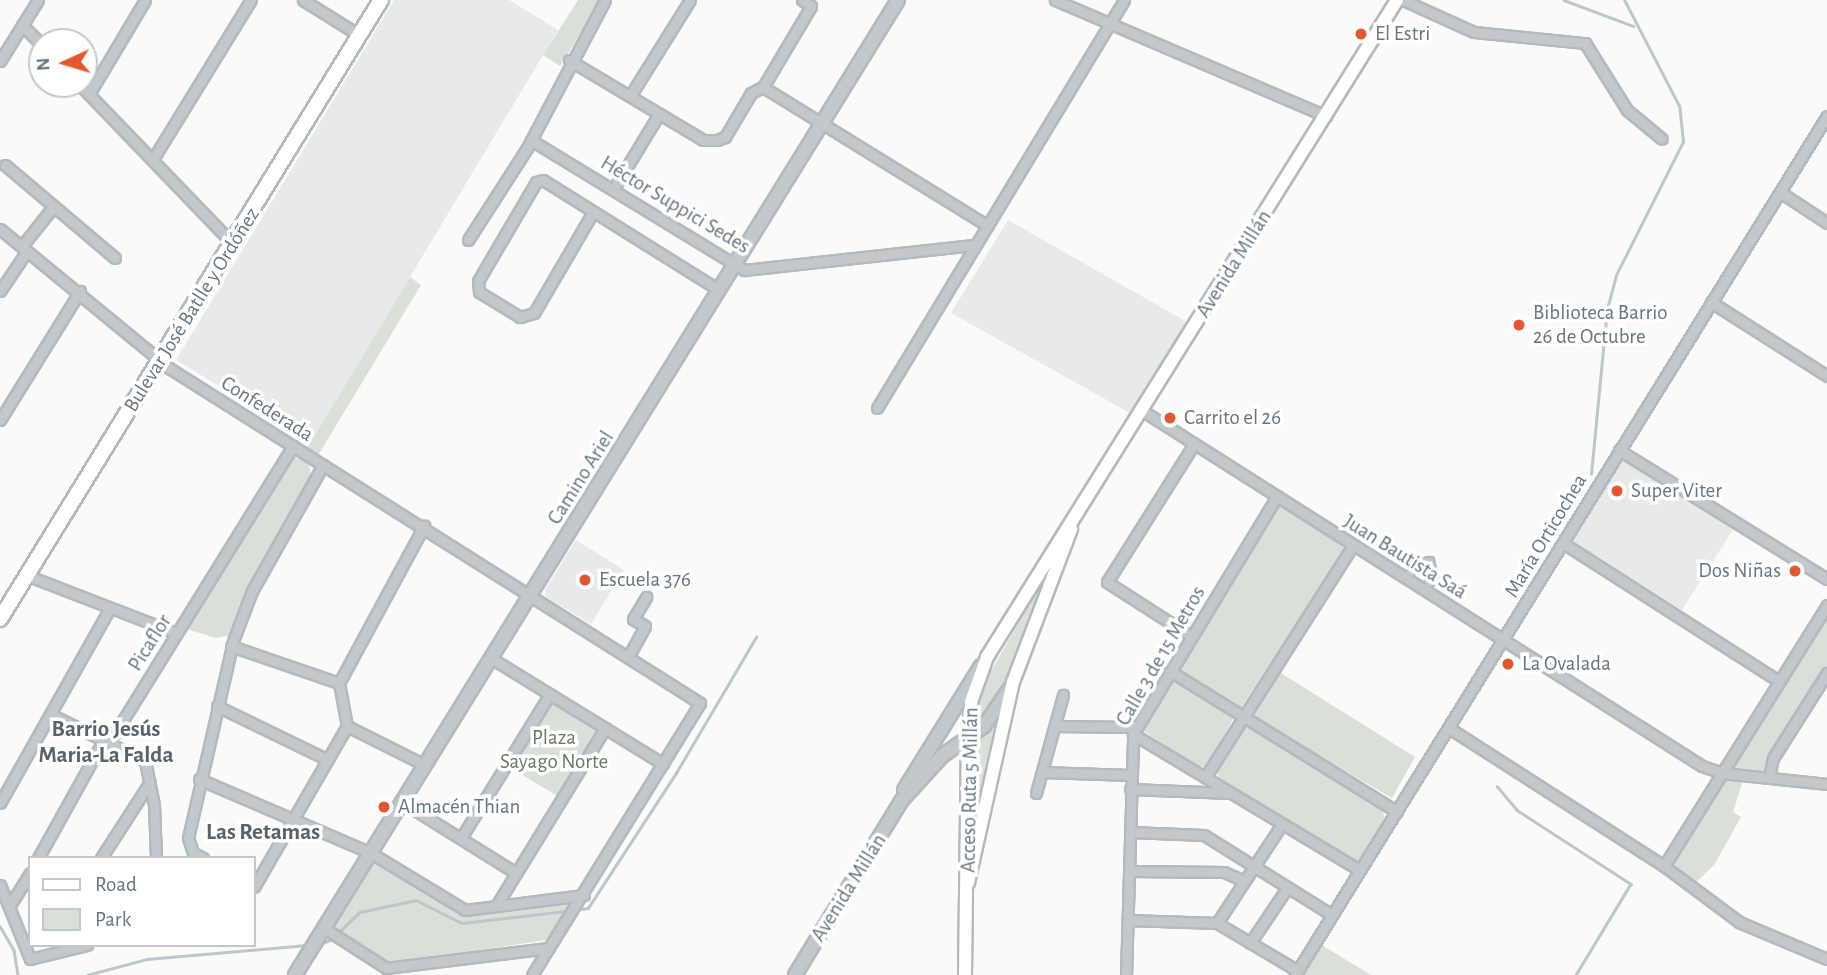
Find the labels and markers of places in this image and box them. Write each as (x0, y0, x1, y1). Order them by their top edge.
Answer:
place label: El Estri (1375, 21, 1430, 47)
marker: El Estri (1353, 26, 1369, 42)
place label: Biblioteca Barrio 26 de Octubre (1533, 300, 1668, 350)
marker: Biblioteca Barrio 26 de Octubre (1511, 317, 1527, 333)
place label: Carrito el 26 (1184, 405, 1281, 431)
marker: Carrito el 26 (1162, 410, 1178, 426)
place label: Super Viter (1631, 478, 1722, 504)
marker: Super Viter (1609, 483, 1625, 499)
place label: Dos Niñas (1698, 558, 1781, 584)
marker: Dos Niñas (1787, 563, 1803, 579)
place label: Escuela 376 (599, 567, 691, 593)
marker: Escuela 376 (577, 572, 593, 588)
place label: La Ovalada (1522, 651, 1611, 677)
marker: La Ovalada (1500, 656, 1516, 672)
place label: Almacén Thian (398, 794, 520, 820)
marker: Almacén Thian (376, 799, 392, 815)

